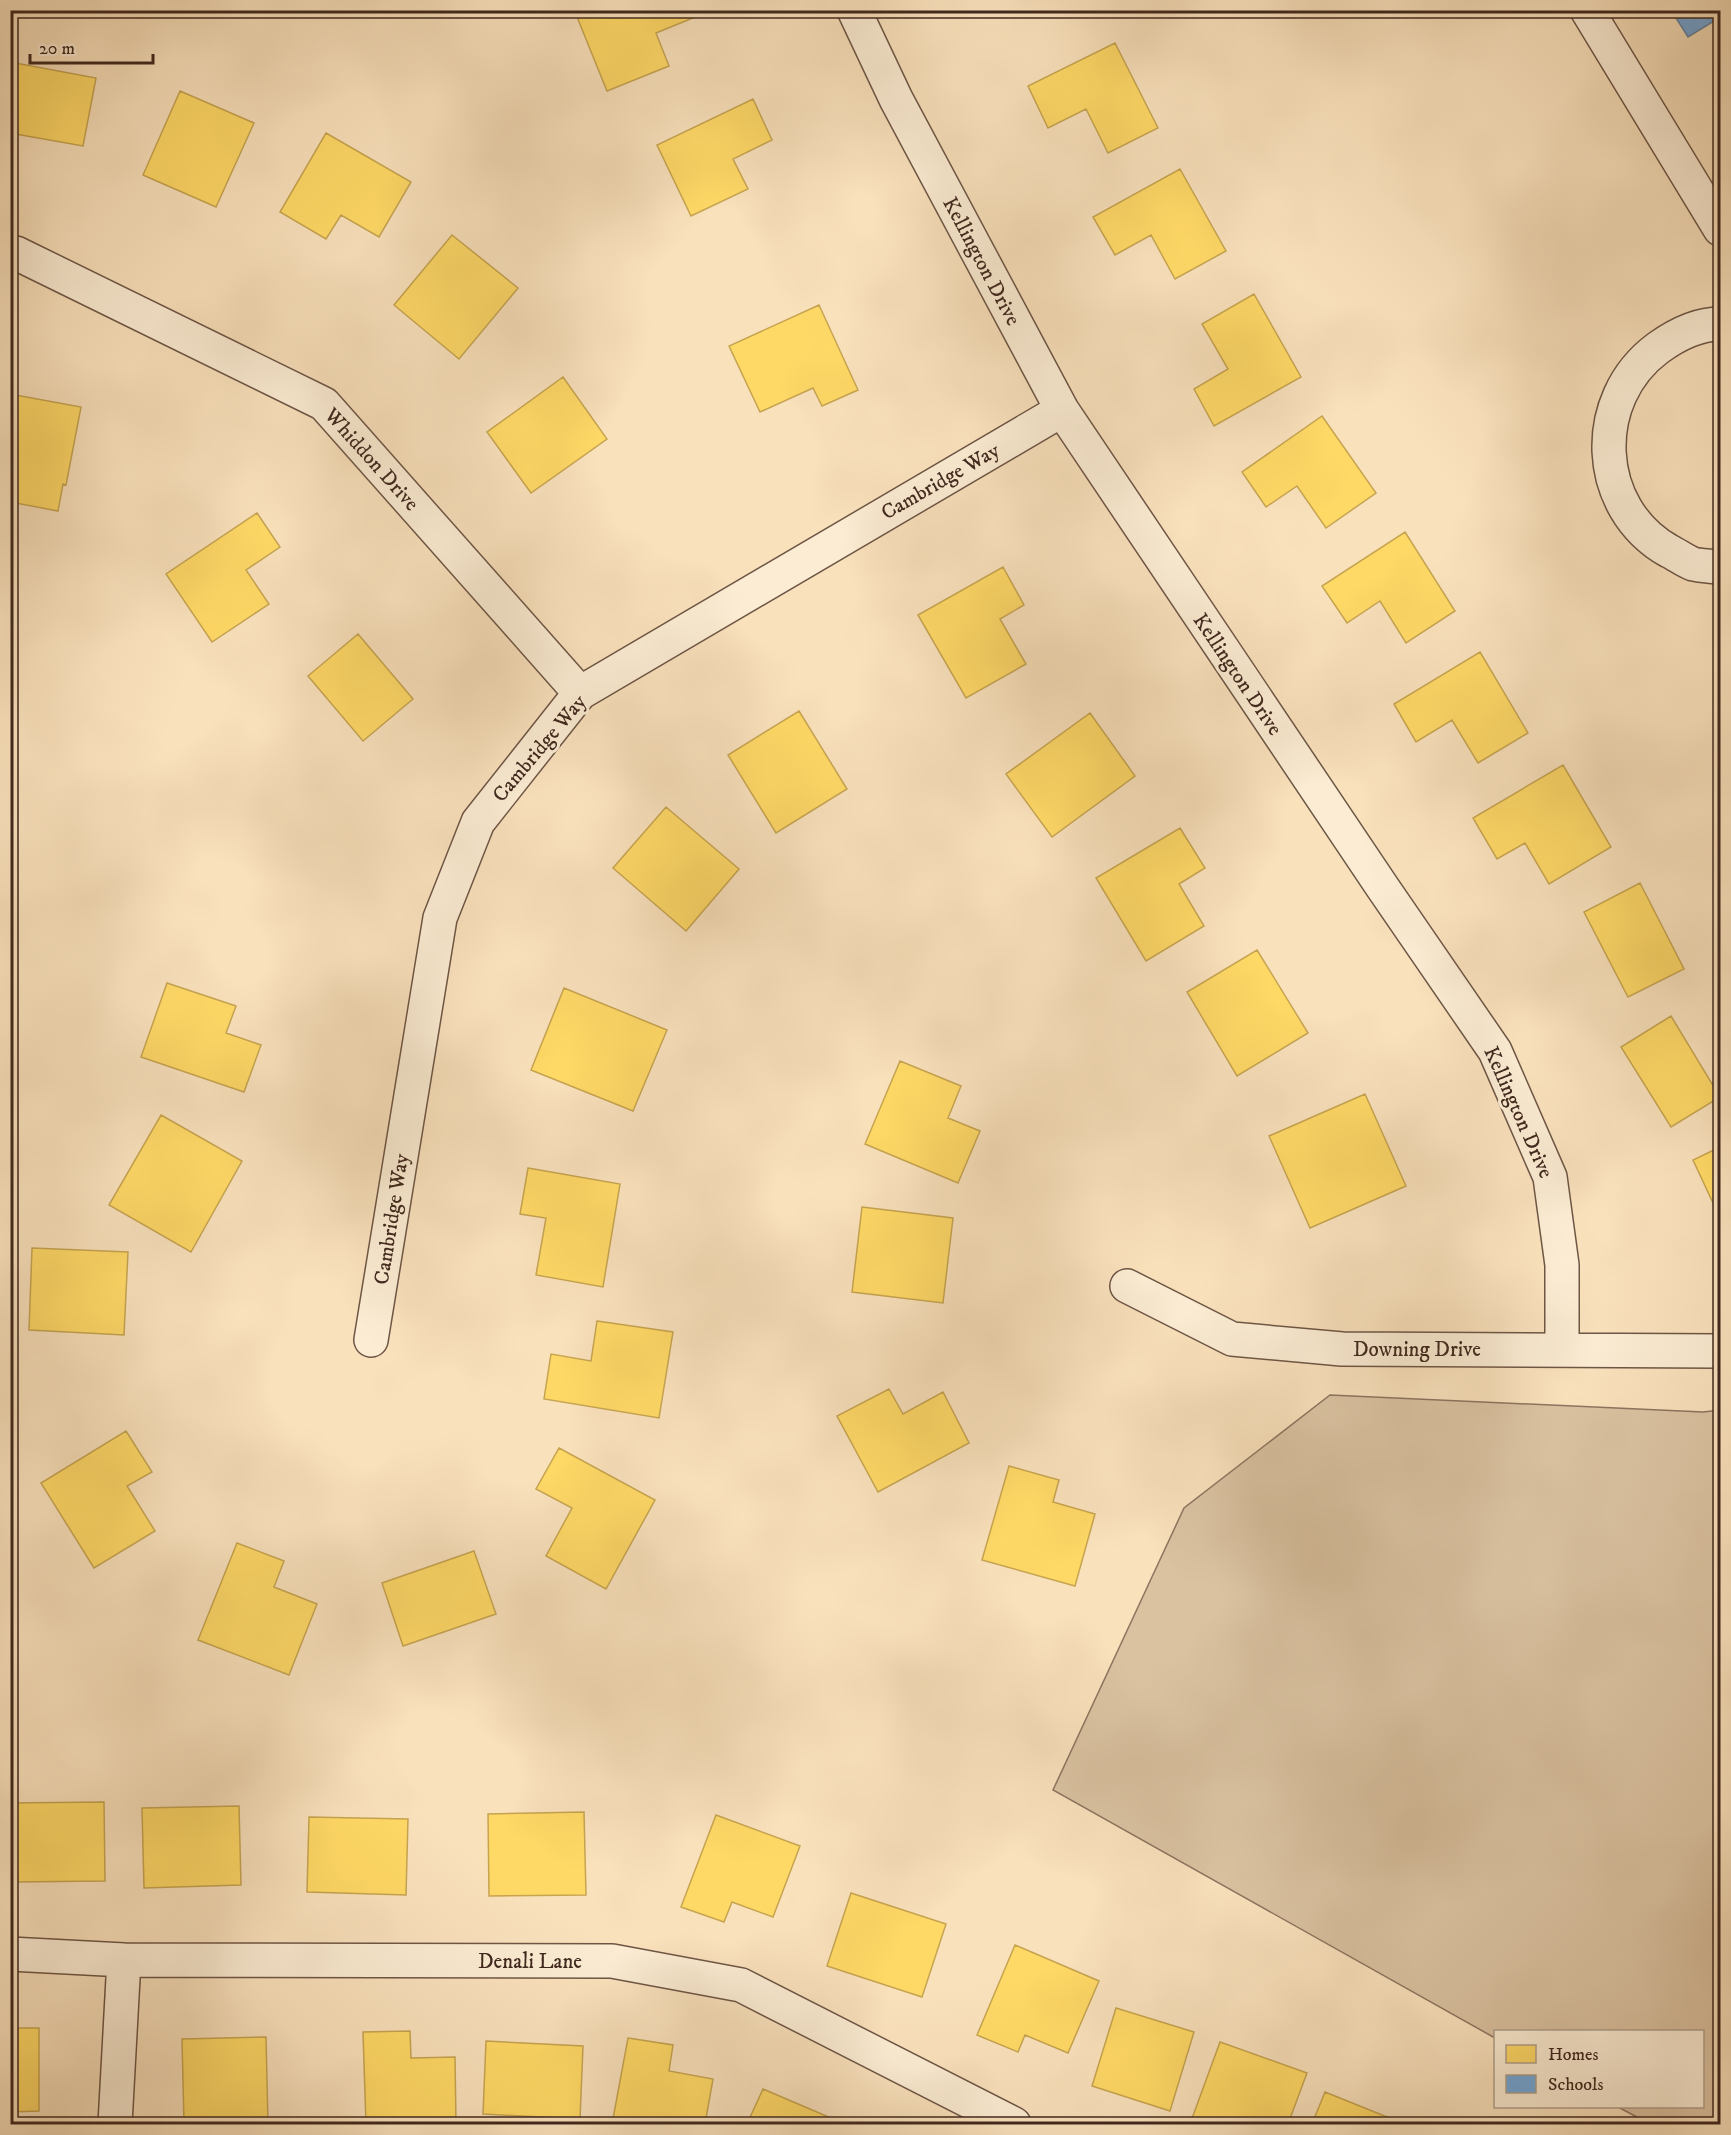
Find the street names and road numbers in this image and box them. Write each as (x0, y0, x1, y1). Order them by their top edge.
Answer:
street label: Kellington Drive (936, 193, 1026, 330)
street label: Whiddon Drive (318, 402, 424, 517)
street label: Cambridge Way (877, 437, 1005, 526)
street label: Kellington Drive (1187, 609, 1288, 741)
street label: Cambridge Way (487, 689, 593, 808)
street label: Kellington Drive (1477, 1042, 1559, 1183)
street label: Cambridge Way (369, 1151, 415, 1286)
street label: Downing Drive (1353, 1337, 1481, 1363)
street label: Denali Lane (478, 1949, 582, 1975)

